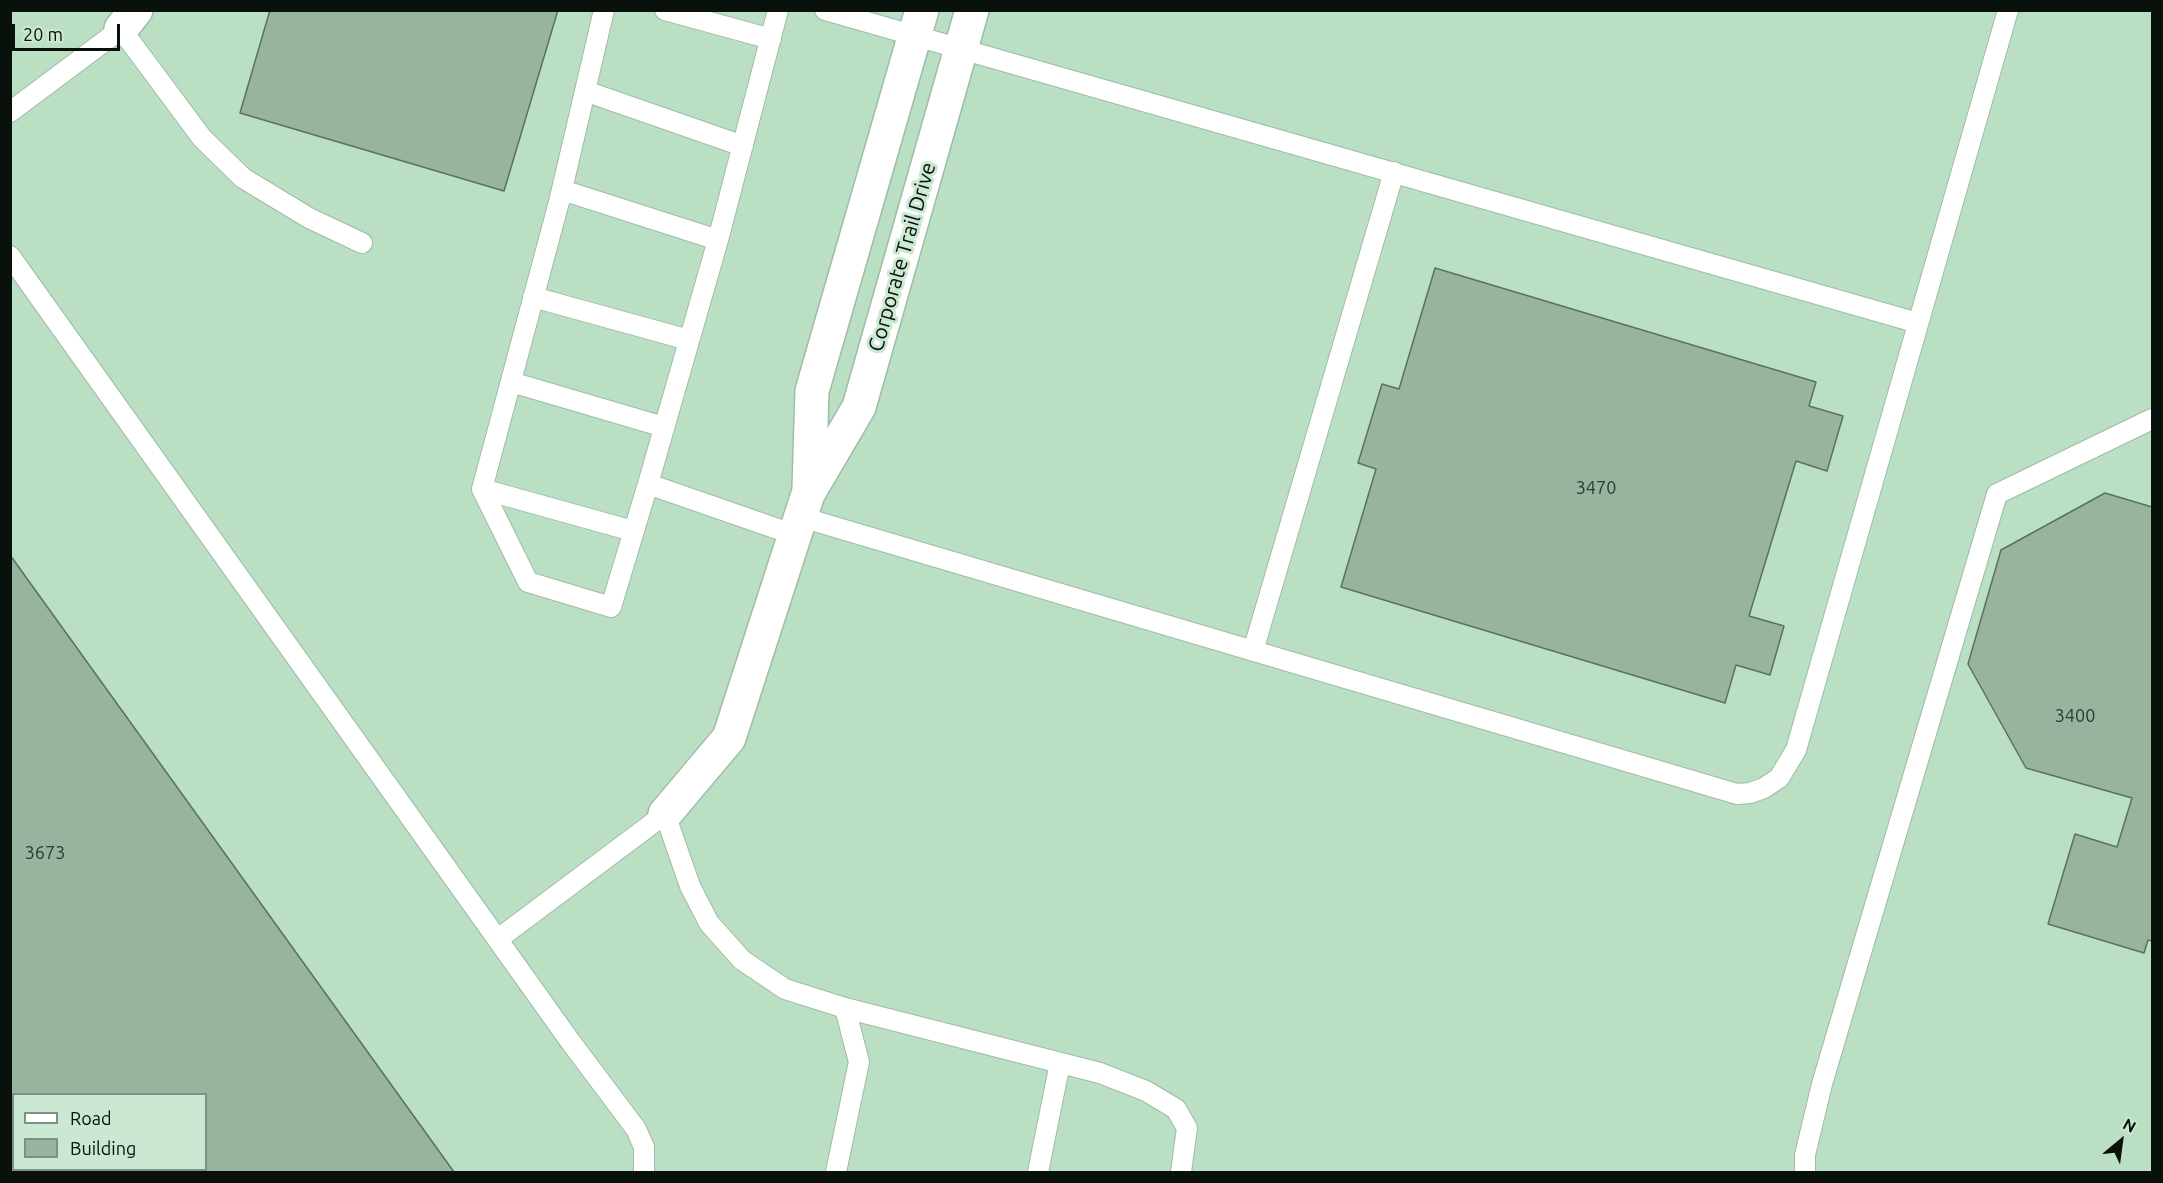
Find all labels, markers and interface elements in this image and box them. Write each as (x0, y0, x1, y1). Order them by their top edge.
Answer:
scale bar (15, 12, 123, 50)
text: 20 m (23, 24, 63, 44)
street label: Corporate Trail Drive (863, 159, 941, 355)
house number: 3470 (1576, 477, 1616, 499)
house number: 3400 (2055, 705, 2095, 727)
house number: 3673 (25, 842, 65, 864)
legend (12, 1093, 207, 1171)
text: Road (70, 1108, 112, 1128)
north arrow (2091, 1111, 2151, 1171)
text: N (2120, 1114, 2139, 1136)
text: Building (70, 1138, 136, 1158)

